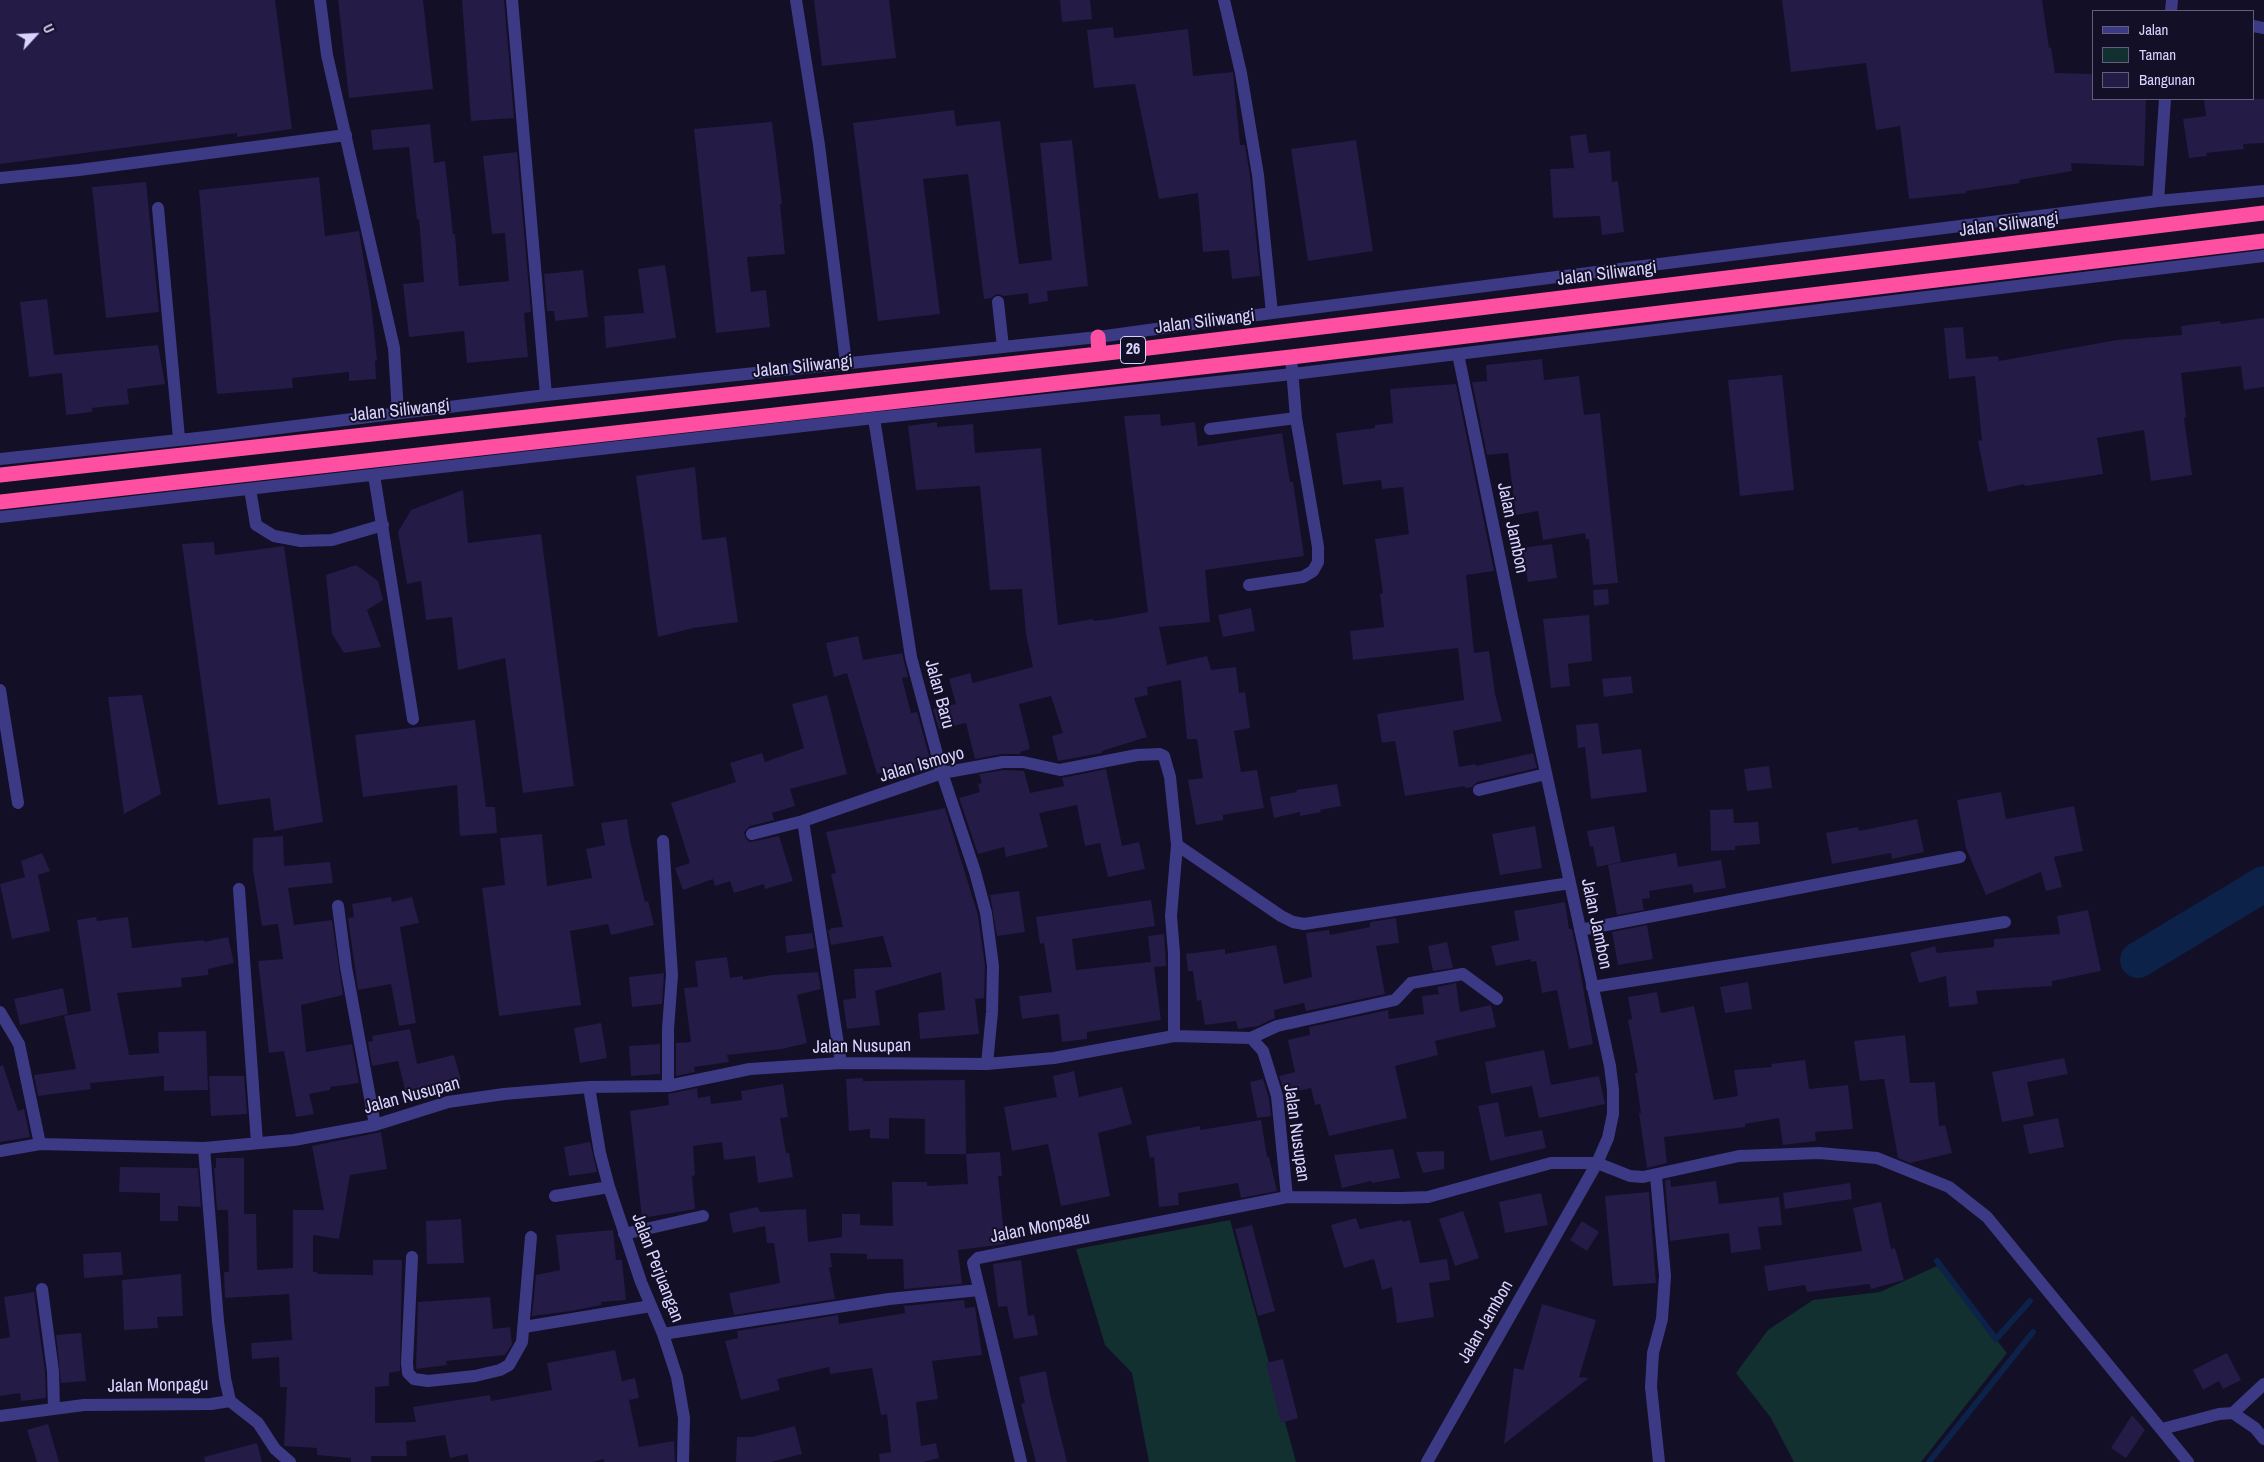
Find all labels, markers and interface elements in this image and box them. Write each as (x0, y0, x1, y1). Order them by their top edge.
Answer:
north arrow (10, 10, 60, 60)
legend (2092, 10, 2254, 100)
text: Jalan (2139, 19, 2168, 40)
text: U (39, 21, 59, 36)
text: Taman (2139, 44, 2176, 65)
text: Bangunan (2139, 69, 2195, 90)
street label: Jalan Siliwangi (1958, 208, 2060, 242)
street label: Jalan Siliwangi (1556, 257, 1658, 291)
street label: Jalan Siliwangi (1154, 305, 1256, 339)
road number: 26 (1120, 336, 1146, 364)
street label: Jalan Siliwangi (752, 351, 854, 383)
street label: Jalan Siliwangi (349, 395, 451, 427)
street label: Jalan Jambon (1492, 481, 1532, 575)
street label: Jalan Baru (919, 657, 959, 731)
street label: Jalan Ismoyo (877, 743, 967, 787)
street label: Jalan Jambon (1576, 877, 1616, 971)
street label: Jalan Nusupan (813, 1035, 911, 1059)
street label: Jalan Nusupan (362, 1073, 462, 1119)
street label: Jalan Nusupan (1278, 1083, 1314, 1183)
street label: Jalan Monpagu (988, 1208, 1092, 1248)
street label: Jalan Perjuangan (626, 1211, 688, 1325)
street label: Jalan Jambon (1454, 1277, 1518, 1367)
street label: Jalan Monpagu (107, 1374, 209, 1398)

